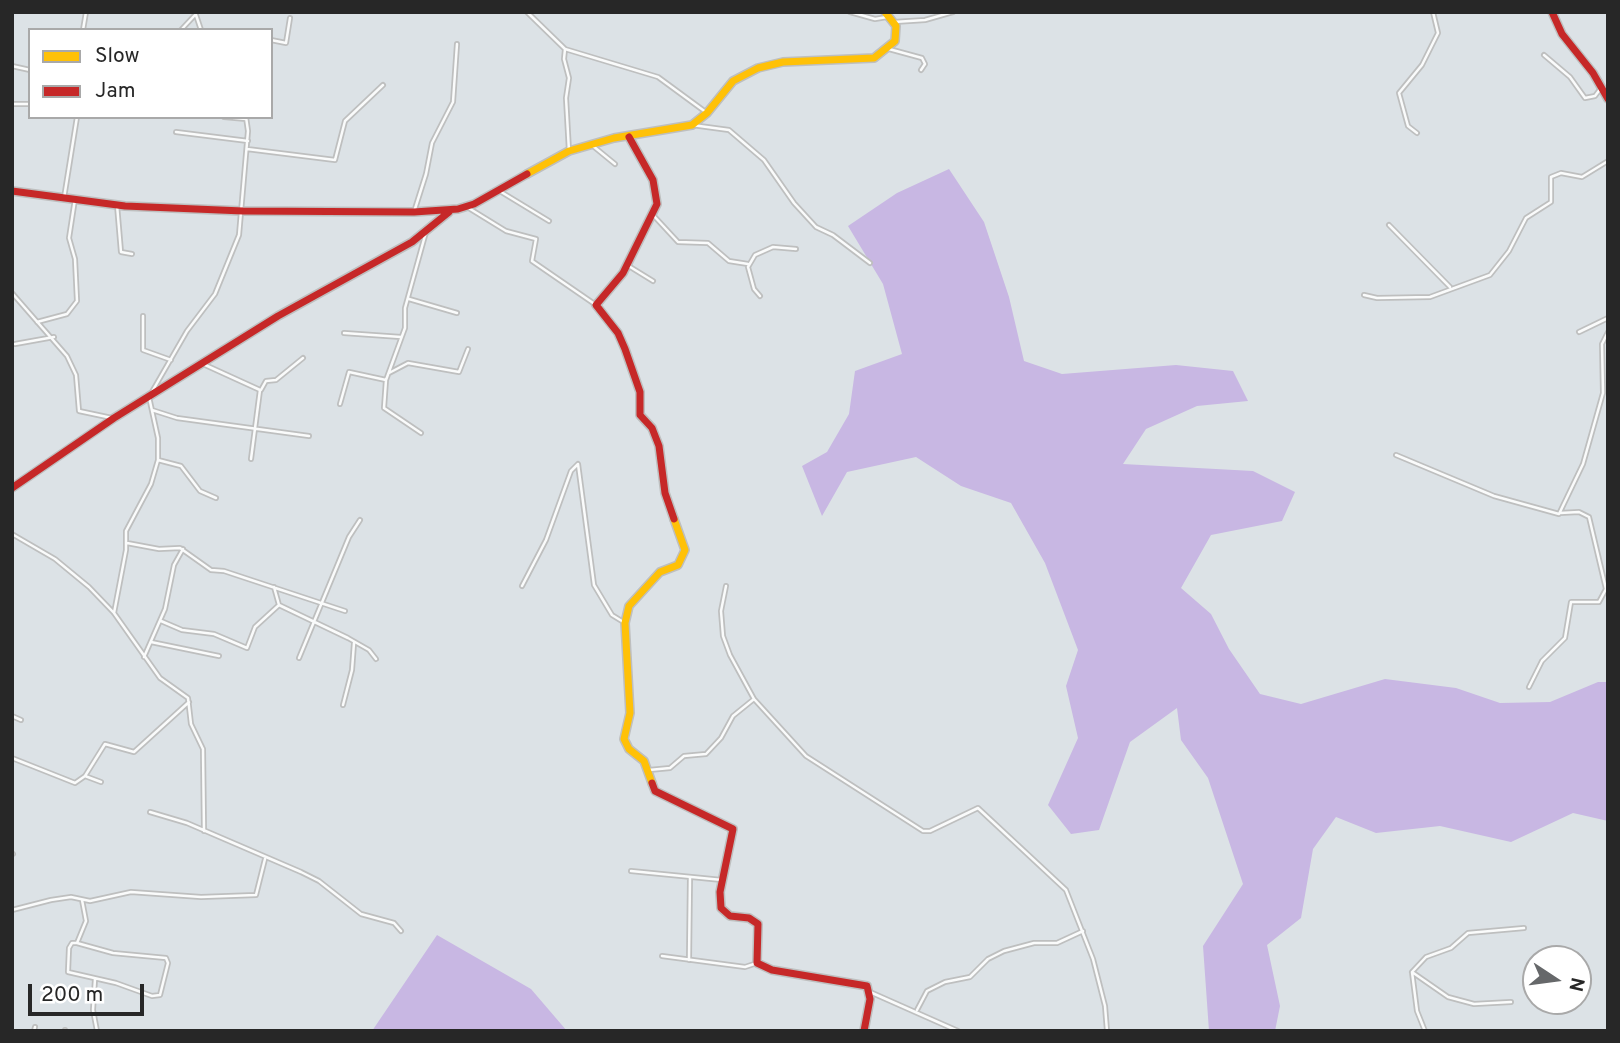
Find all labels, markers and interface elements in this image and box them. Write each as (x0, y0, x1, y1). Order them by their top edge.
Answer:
legend (28, 28, 273, 119)
text: Slow (95, 43, 140, 70)
text: Jam (95, 78, 136, 105)
north arrow (1522, 945, 1592, 1015)
scale bar (32, 970, 147, 1014)
text: N (1562, 975, 1589, 994)
text: 200 m (41, 982, 103, 1009)

